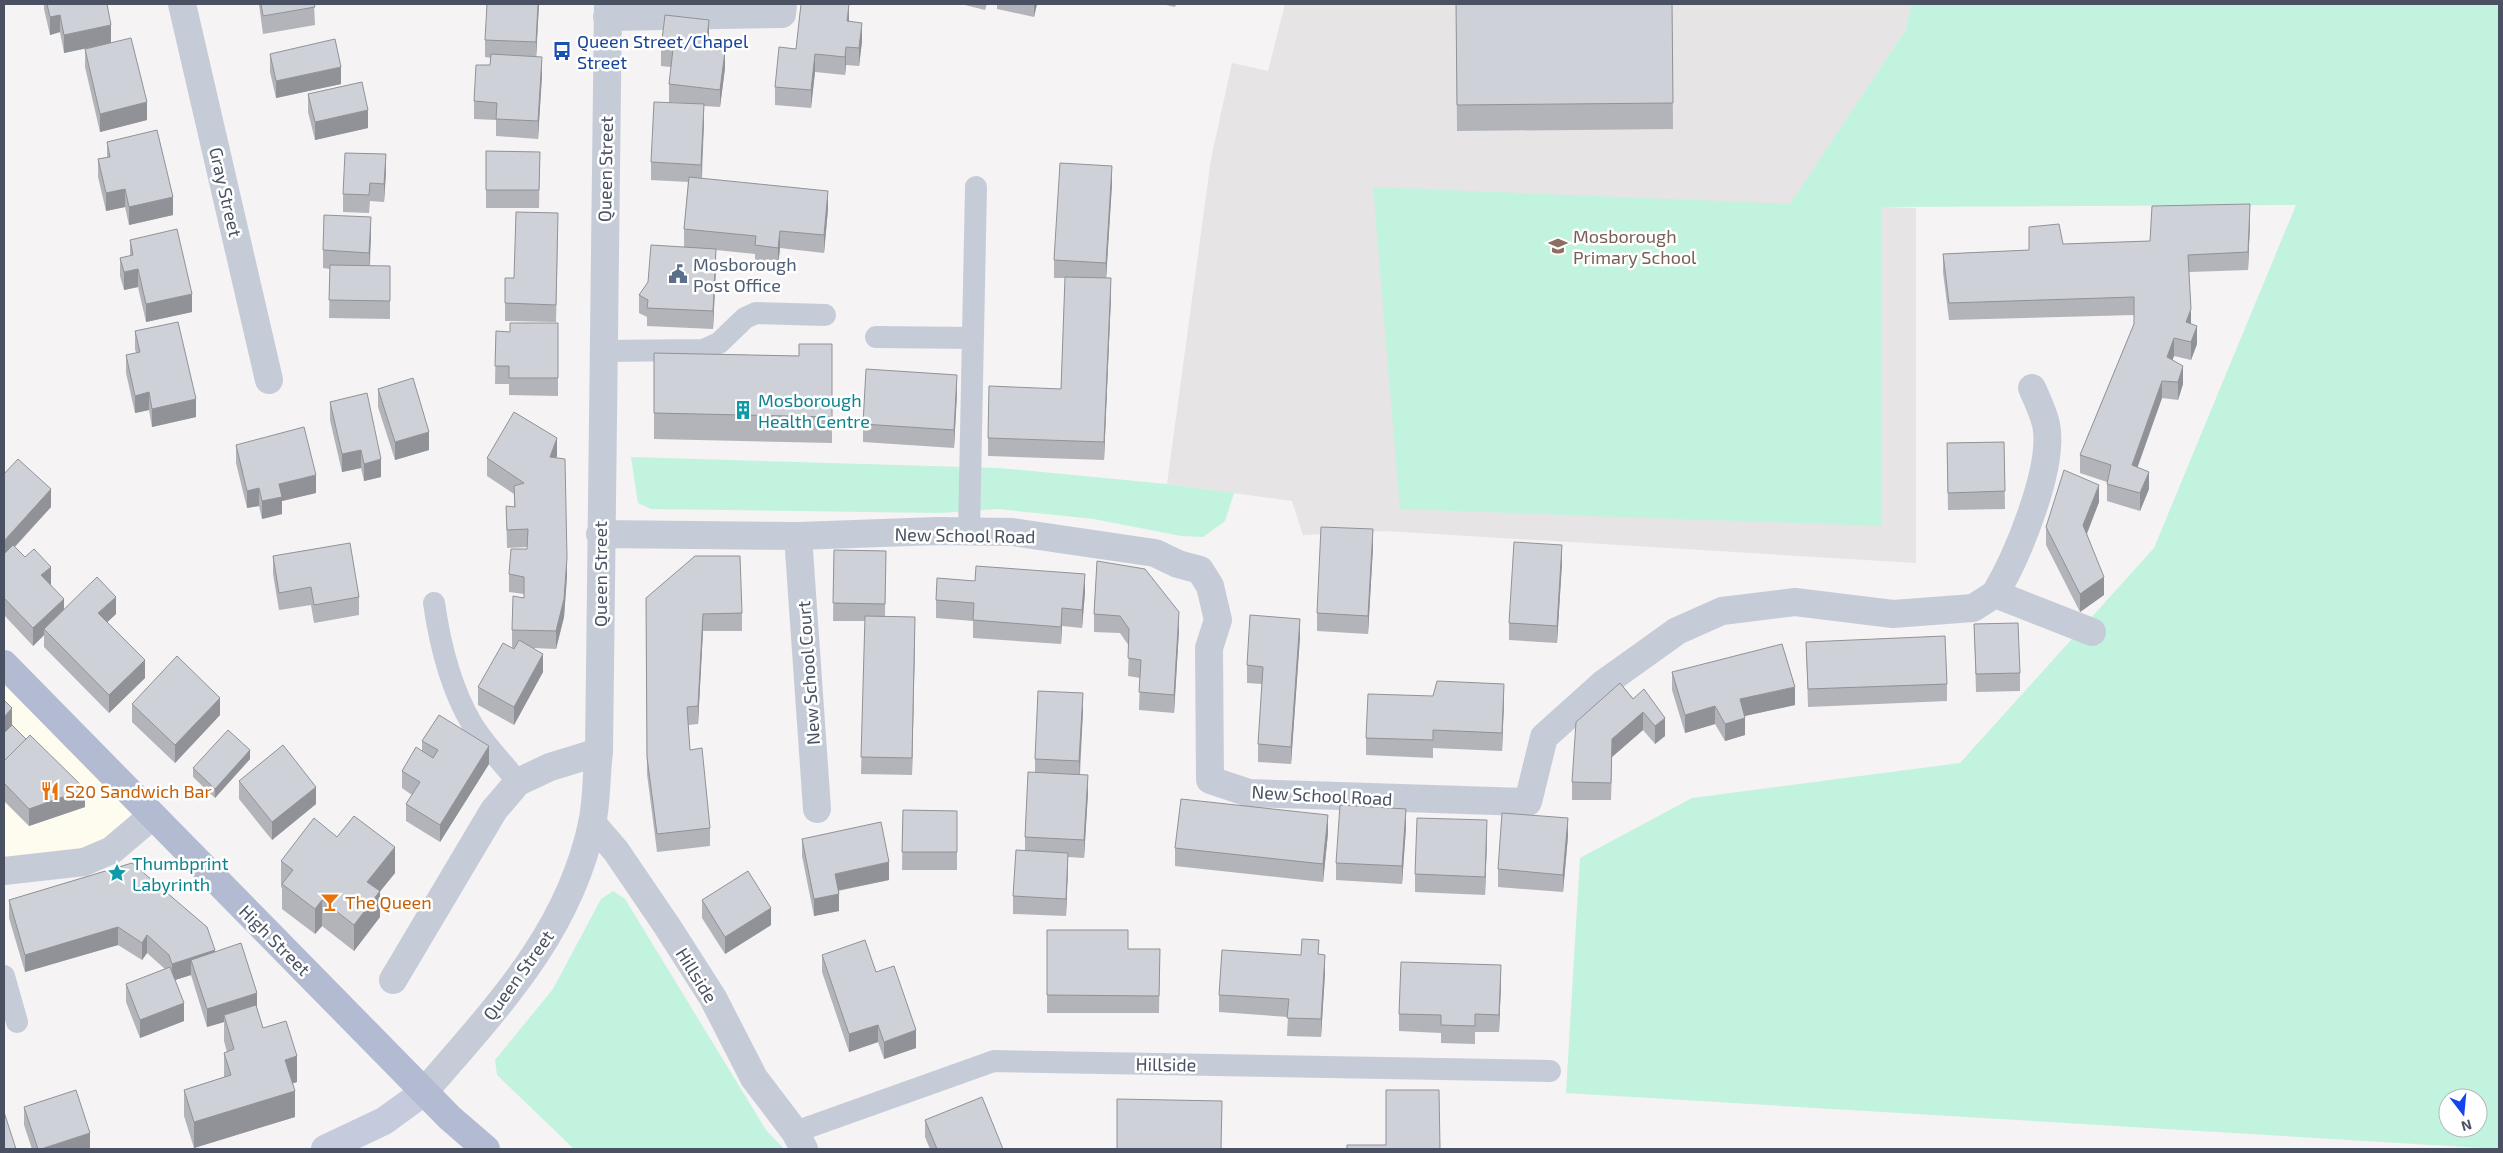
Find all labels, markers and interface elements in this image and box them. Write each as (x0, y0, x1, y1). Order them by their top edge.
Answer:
place label: Queen Street/Chapel Street (577, 30, 749, 73)
bus stop icon: Queen Street/Chapel Street (551, 40, 573, 62)
street label: Queen Street (593, 116, 617, 222)
street label: Gray Street (205, 145, 247, 239)
place label: Mosborough Primary School (1573, 225, 1697, 268)
school or university icon: Mosborough Primary School (1547, 235, 1569, 257)
place label: Mosborough Post Office (693, 253, 797, 296)
public building icon: Mosborough Post Office (667, 263, 689, 285)
place label: Mosborough Health Centre (758, 389, 870, 432)
building icon: Mosborough Health Centre (732, 399, 754, 421)
street label: Queen Street (589, 521, 611, 627)
street label: New School Road (894, 523, 1036, 547)
street label: New School Court (792, 600, 824, 746)
restaurant icon: S20 Sandwich Bar (39, 780, 61, 802)
place label: S20 Sandwich Bar (65, 780, 212, 802)
street label: New School Road (1251, 780, 1393, 810)
place label: Thumbprint Labyrinth (132, 852, 229, 895)
place icon: Thumbprint Labyrinth (106, 862, 128, 884)
bar icon: The Queen (319, 891, 341, 913)
place label: The Queen (345, 891, 432, 913)
street label: High Street (235, 900, 315, 980)
street label: Queen Street (478, 925, 558, 1024)
street label: Hillside (672, 943, 722, 1007)
street label: Hillside (1135, 1052, 1197, 1076)
north arrow (2438, 1088, 2488, 1138)
text: N (2460, 1116, 2474, 1136)

